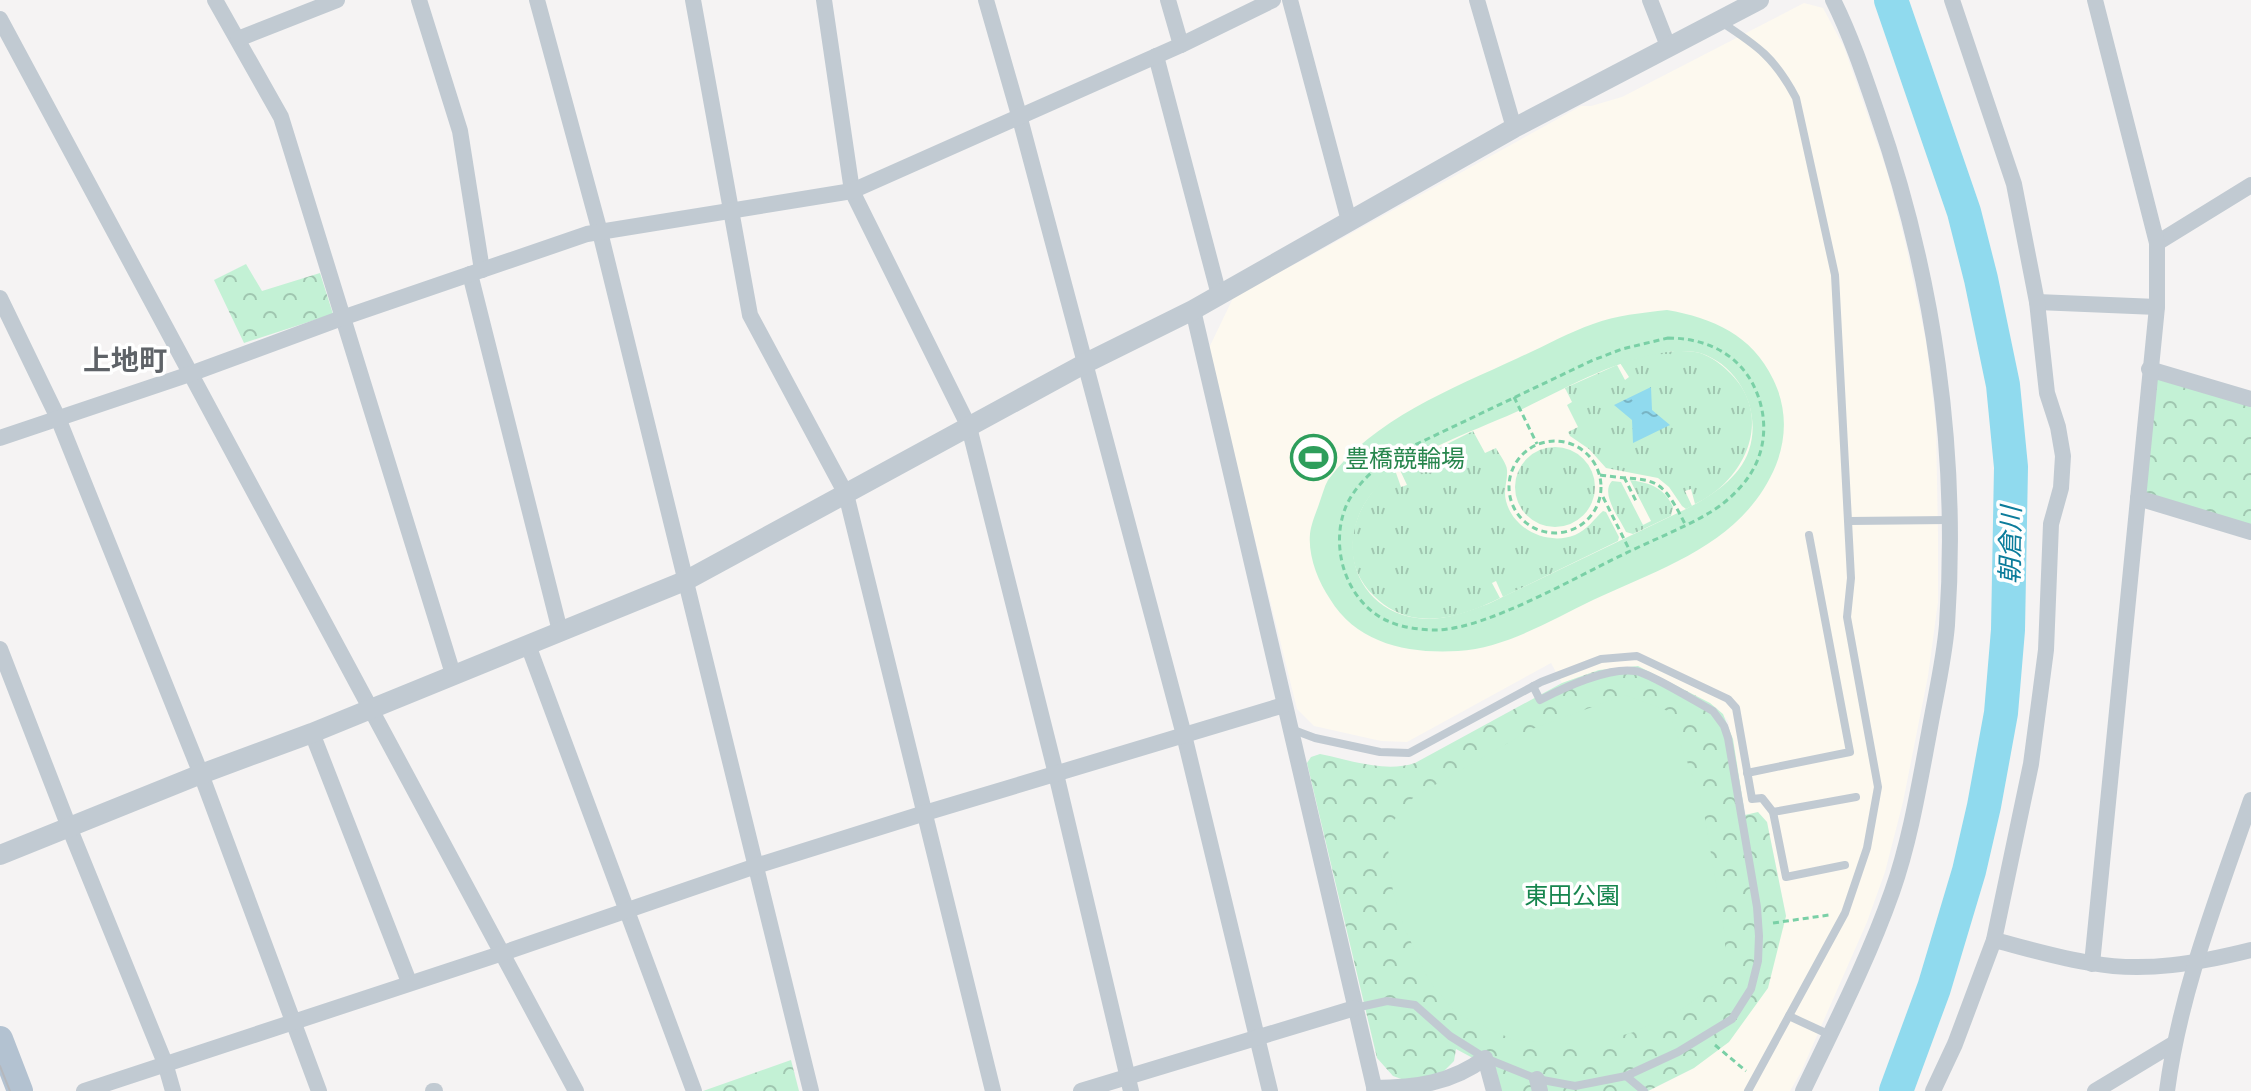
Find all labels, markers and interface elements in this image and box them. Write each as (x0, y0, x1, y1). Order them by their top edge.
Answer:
district label: 上地町 (83, 341, 167, 379)
sports icon: 豊橋競輪場 (1290, 434, 1338, 482)
place label: 豊橋競輪場 (1345, 442, 1465, 474)
water label: 朝倉川 (1992, 503, 2028, 584)
park label: 東田公園 (1524, 879, 1620, 911)

